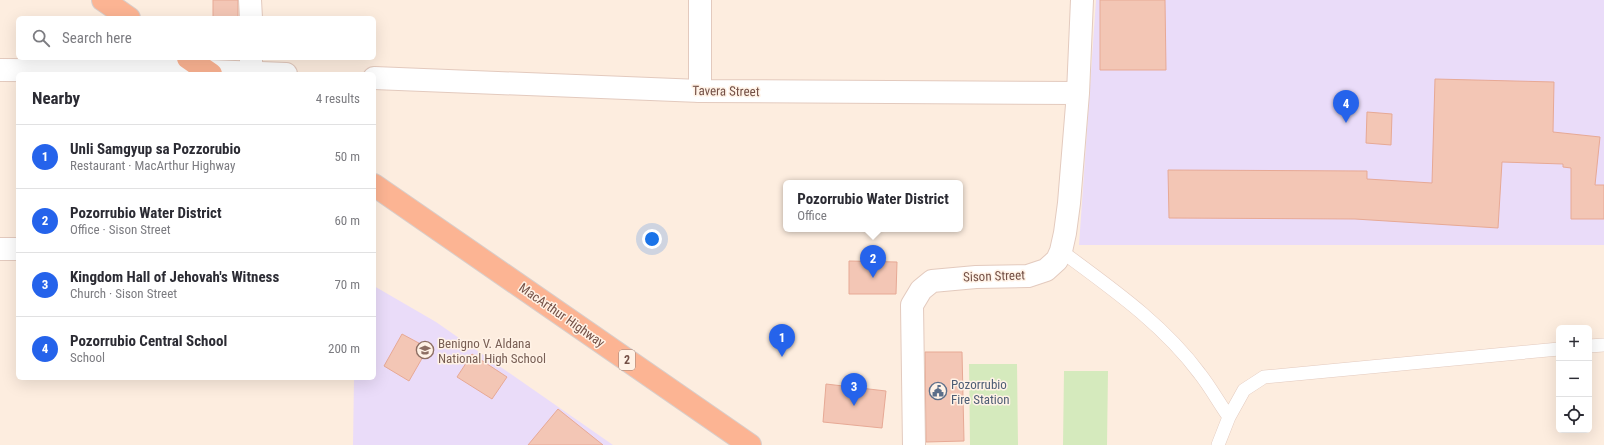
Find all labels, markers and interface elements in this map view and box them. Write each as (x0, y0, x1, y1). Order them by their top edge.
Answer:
search box (16, 16, 376, 60)
icon: search (30, 27, 52, 49)
text: Search here (62, 29, 132, 47)
street label: Tavera Street (692, 83, 760, 99)
text: Nearby (32, 88, 80, 108)
pin: 4 (1333, 90, 1359, 123)
text: 4 results (316, 91, 360, 106)
text: Unli Samgyup sa Pozzorubio (70, 140, 241, 158)
text: 1 (42, 149, 48, 164)
text: 50 m (334, 149, 360, 164)
text: Restaurant · MacArthur Highway (70, 158, 235, 173)
popup (783, 180, 963, 232)
text: Pozorrubio Water District (797, 190, 949, 208)
text: Pozorrubio Water District (70, 204, 222, 222)
text: Office (797, 208, 827, 223)
text: 2 (42, 213, 48, 228)
text: 60 m (334, 213, 360, 228)
text: Office · Sison Street (70, 222, 171, 237)
your location (642, 229, 662, 249)
pin: 2 (860, 245, 886, 278)
street label: Sison Street (963, 267, 1025, 285)
text: Kingdom Hall of Jehovah's Witness (70, 268, 279, 286)
text: 3 (42, 277, 48, 292)
text: 70 m (334, 277, 360, 292)
street label: MacArthur Highway (516, 280, 608, 350)
text: Church · Sison Street (70, 286, 177, 301)
pin: 1 (769, 324, 795, 357)
map controls (1556, 325, 1592, 433)
button: + (1556, 325, 1592, 361)
text: Pozorrubio Central School (70, 332, 227, 350)
place label: Benigno V. Aldana National High School (438, 336, 546, 366)
school or university icon: Benigno V. Aldana National High School (415, 340, 435, 360)
text: 4 (42, 341, 48, 356)
text: 200 m (328, 341, 360, 356)
text: School (70, 350, 105, 365)
road number: 2 (619, 350, 635, 370)
button: − (1556, 361, 1592, 397)
pin: 3 (841, 373, 867, 406)
place label: Pozorrubio Fire Station (951, 377, 1010, 407)
public building icon: Pozorrubio Fire Station (928, 381, 948, 401)
button: locate (1556, 397, 1592, 433)

